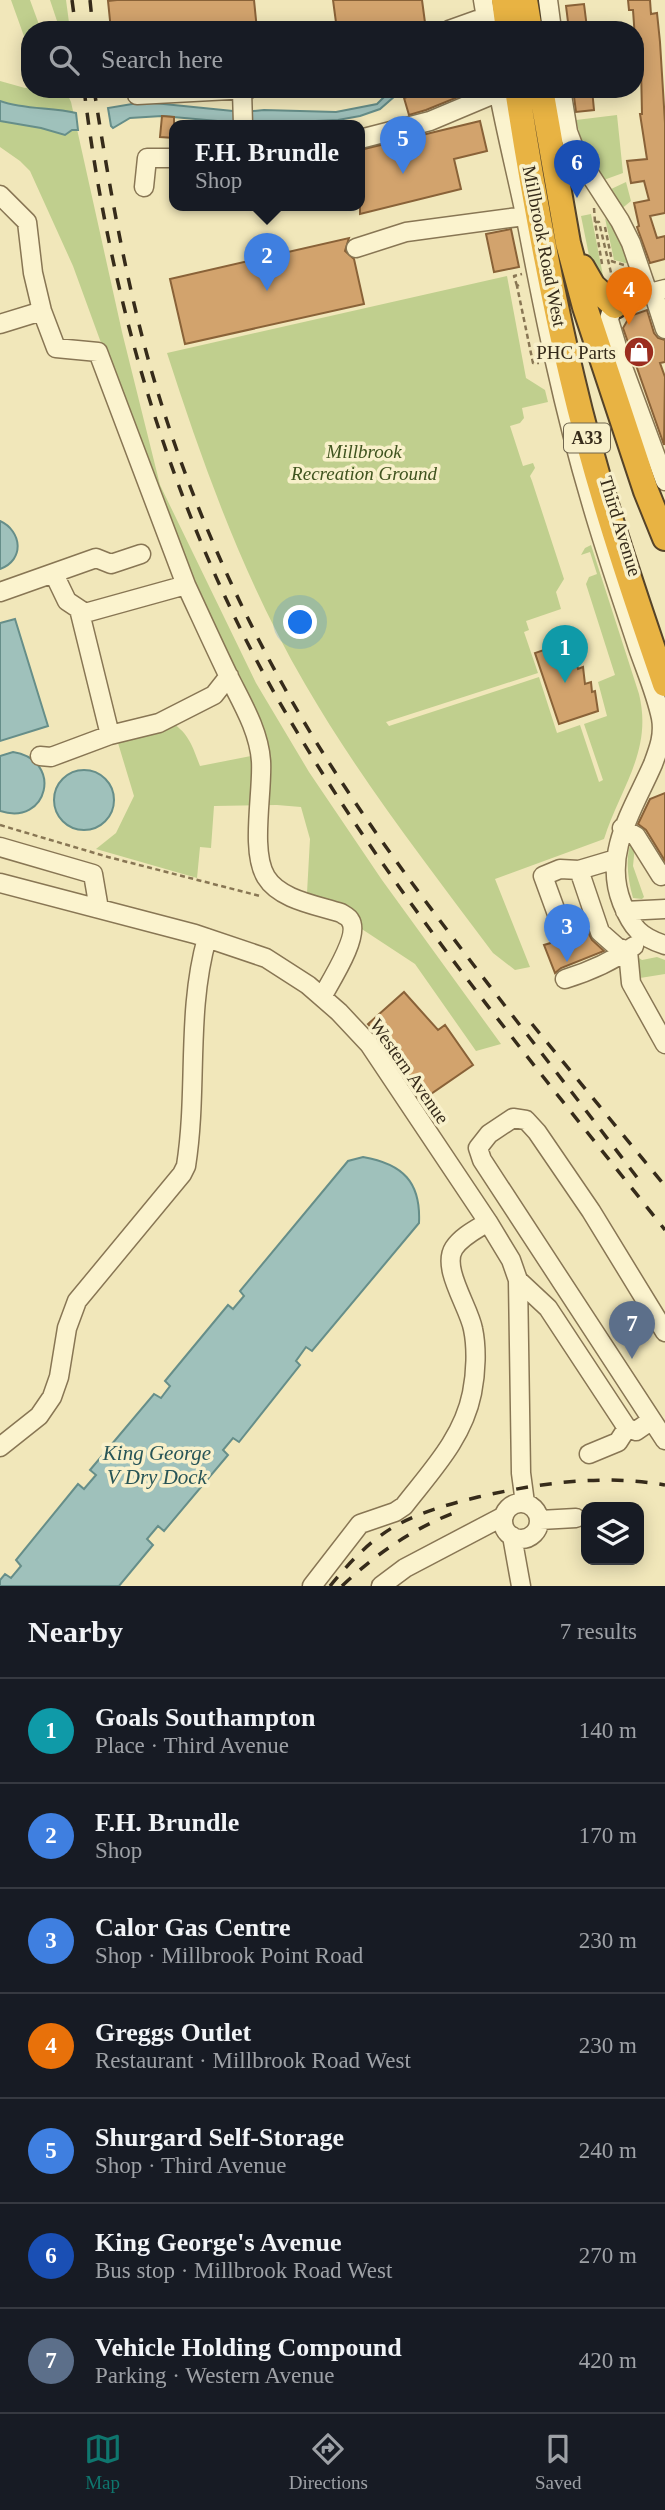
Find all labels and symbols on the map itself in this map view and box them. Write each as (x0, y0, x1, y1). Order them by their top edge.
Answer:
pin: 5 (380, 116, 426, 174)
pin: 6 (554, 140, 600, 198)
street label: Millbrook Road West (519, 164, 571, 329)
pin: 2 (244, 233, 290, 291)
pin: 4 (606, 267, 652, 325)
shop icon: PHC Parts (622, 335, 656, 369)
place label: PHC Parts (536, 342, 616, 363)
road number: A33 (564, 424, 610, 452)
park label: Millbrook Recreation Ground (290, 441, 437, 484)
street label: Third Avenue (595, 474, 646, 579)
your location (283, 605, 317, 639)
pin: 1 (542, 625, 588, 683)
pin: 3 (544, 904, 590, 962)
street label: Western Avenue (366, 1015, 454, 1128)
pin: 7 (609, 1301, 655, 1359)
water label: King George V Dry Dock (102, 1441, 211, 1489)

